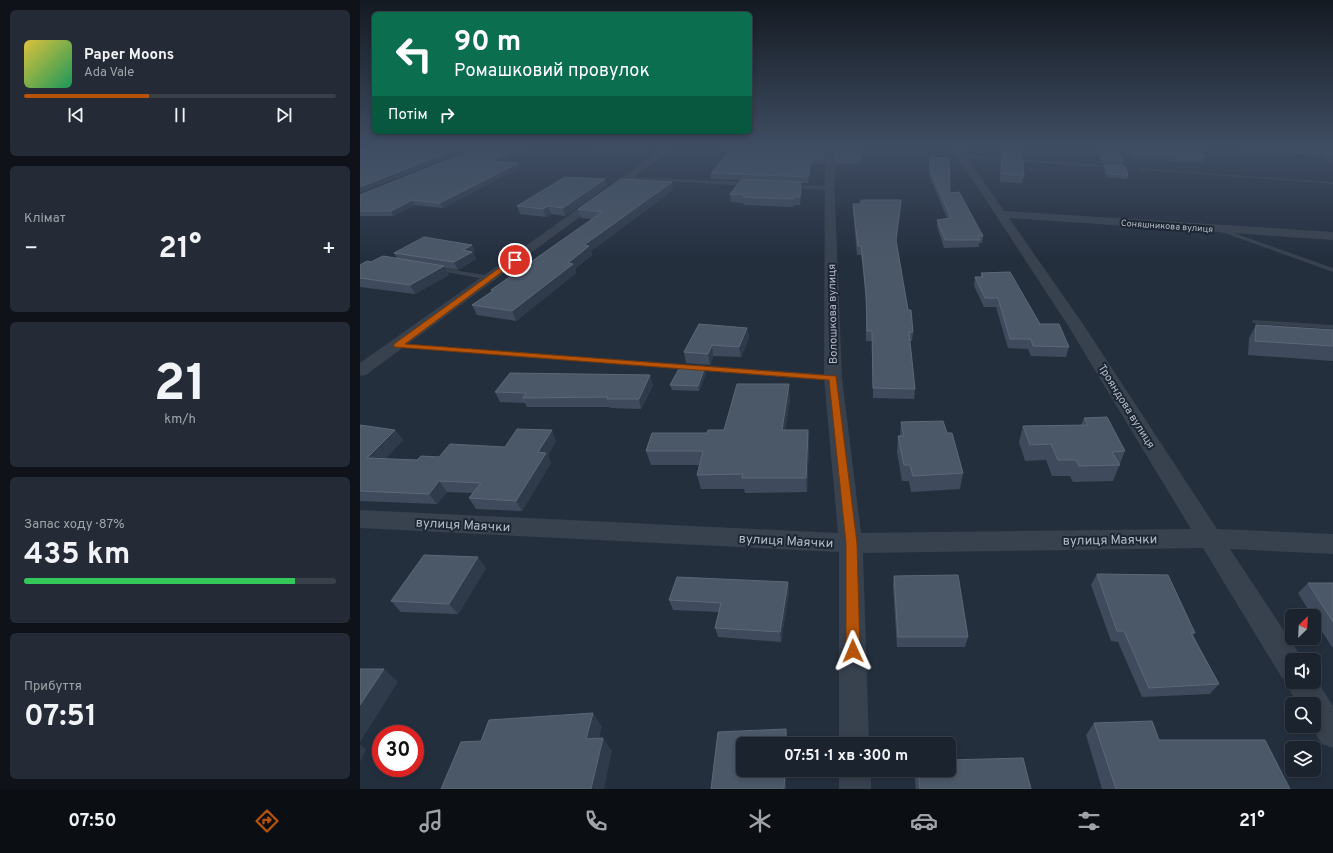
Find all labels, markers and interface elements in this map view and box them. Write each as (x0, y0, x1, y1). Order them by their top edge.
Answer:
text: 90 m (454, 25, 521, 61)
icon: left (388, 28, 440, 80)
text: Paper Moons (84, 46, 174, 65)
text: Ромашковий провулок (454, 60, 650, 83)
text: Ada Vale (84, 65, 134, 81)
icon: previous (65, 104, 87, 126)
icon: pause (169, 104, 191, 126)
icon: next (273, 104, 295, 126)
icon: right (436, 104, 458, 126)
text: Потім (388, 106, 428, 125)
text: Клімат (24, 211, 66, 227)
street label: Соняшникова вулиця (1120, 218, 1214, 235)
text: 21° (159, 231, 201, 268)
text: − (24, 236, 38, 263)
text: + (322, 236, 336, 263)
pin (498, 243, 532, 277)
icon: arrive (504, 249, 526, 271)
street label: Волошкова вулиця (825, 264, 841, 364)
text: 21 (154, 353, 206, 419)
street label: Трояндова вулиця (1095, 362, 1158, 451)
text: km/h (164, 412, 196, 428)
street label: вулиця Маячки (415, 516, 511, 536)
text: Запас ходу · 87% (24, 517, 125, 533)
street label: вулиця Маячки (738, 532, 834, 552)
street label: вулиця Маячки (1063, 532, 1158, 550)
text: 435 km (24, 537, 130, 574)
north arrow (1285, 609, 1321, 645)
map controls (1285, 609, 1321, 777)
position arrow (832, 630, 874, 672)
button: sound (1285, 653, 1321, 689)
text: Прибуття (24, 679, 82, 695)
button: search (1285, 697, 1321, 733)
text: 07:51 (24, 699, 97, 736)
speed limit sign: 30 (372, 725, 424, 777)
button: layers (1285, 741, 1321, 777)
text: 07:51 · 1 хв · 300 m (784, 747, 908, 766)
icon: directions (253, 807, 281, 835)
icon: music (417, 807, 445, 835)
icon: phone (582, 807, 610, 835)
icon: climate (746, 807, 774, 835)
icon: car (910, 807, 938, 835)
icon: filters (1075, 807, 1103, 835)
text: 07:50 (68, 810, 117, 833)
text: 21° (1239, 810, 1265, 833)

